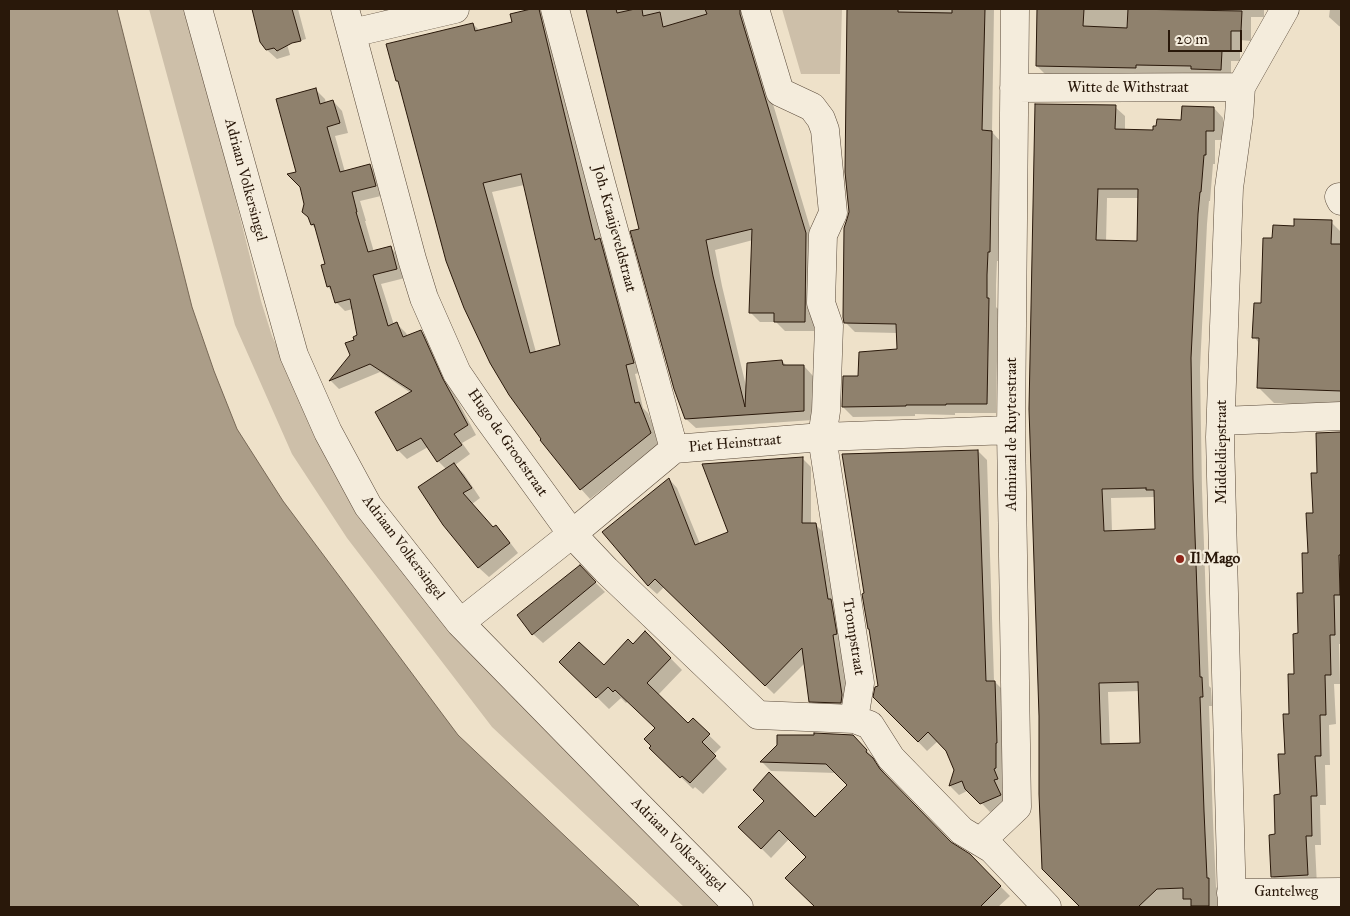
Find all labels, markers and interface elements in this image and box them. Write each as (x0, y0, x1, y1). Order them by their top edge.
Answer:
scale bar (1170, 20, 1244, 52)
text: 20 m (1176, 30, 1208, 48)
street label: Witte de Withstraat (1067, 79, 1189, 97)
street label: Adriaan Volkersingel (220, 117, 270, 243)
street label: Joh. Kraaijeveldstraat (588, 164, 640, 294)
street label: Admiraal de Ruyterstraat (1003, 357, 1021, 511)
street label: Hugo de Grootstraat (463, 386, 551, 500)
street label: Middeldiepstraat (1213, 400, 1231, 504)
street label: Piet Heinstraat (688, 431, 782, 457)
street label: Adriaan Volkersingel (358, 492, 448, 604)
place label: Il Mago (1190, 550, 1240, 568)
marker: Il Mago (1174, 553, 1186, 565)
street label: Trompstraat (838, 597, 868, 677)
street label: Adriaan Volkersingel (627, 794, 729, 896)
street label: Gantelweg (1254, 883, 1318, 901)

